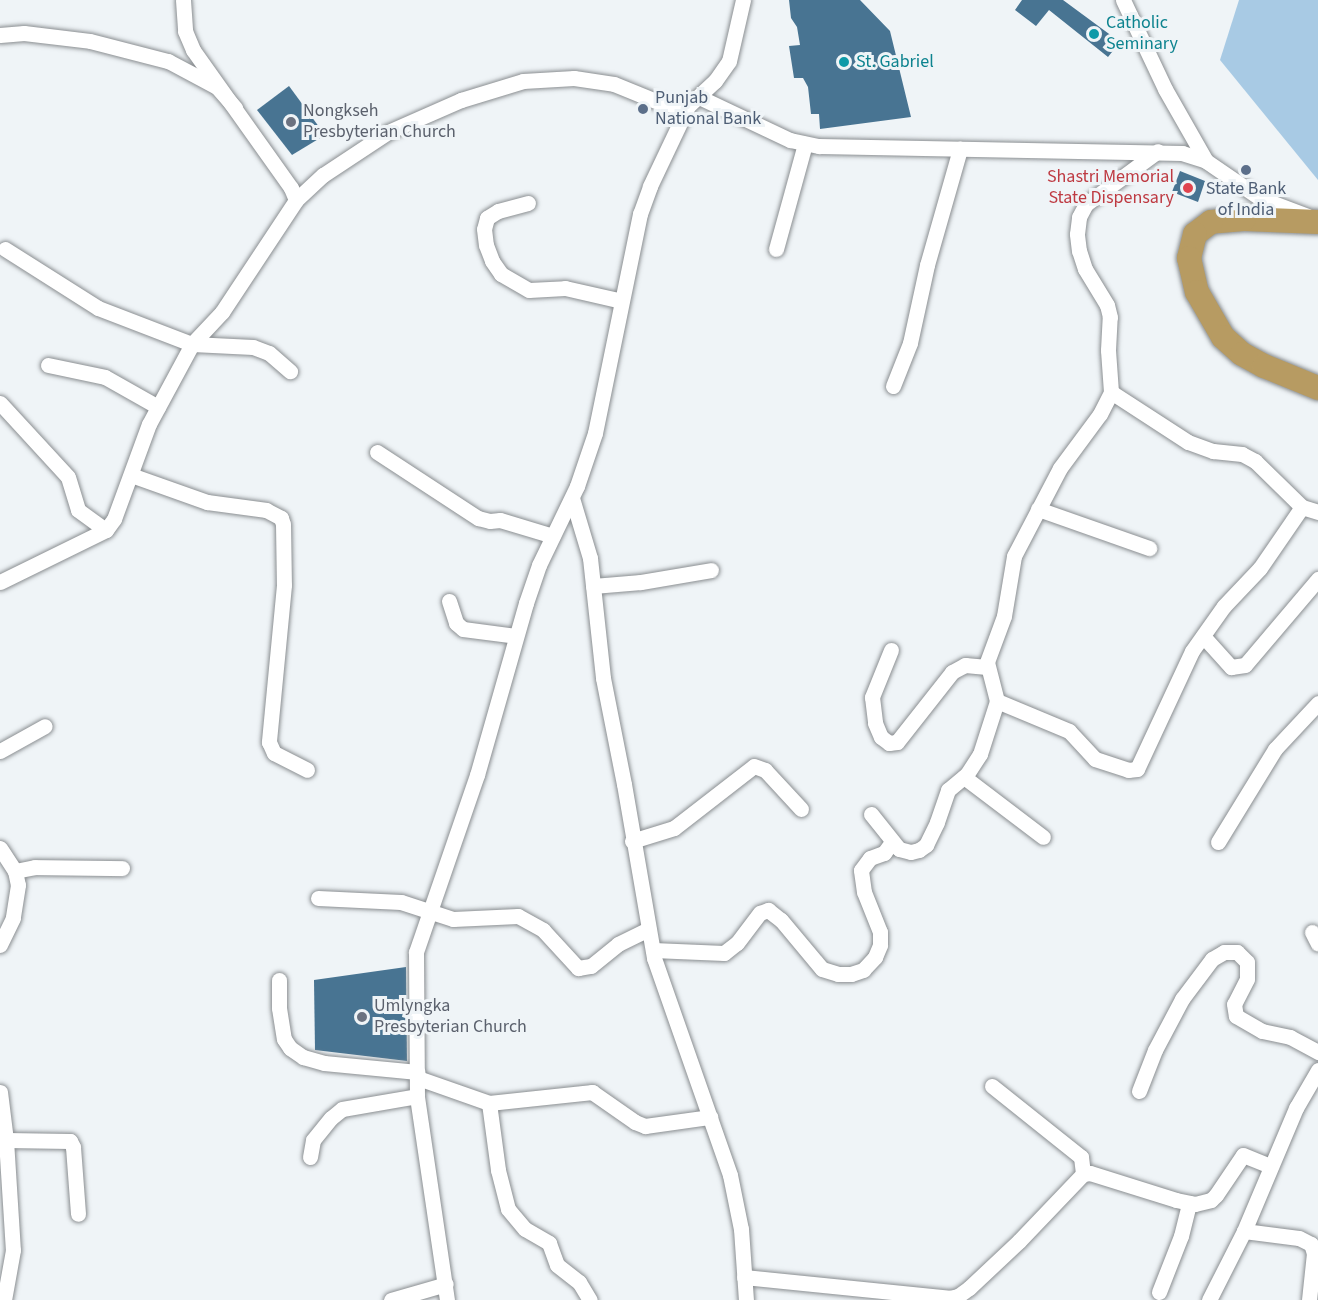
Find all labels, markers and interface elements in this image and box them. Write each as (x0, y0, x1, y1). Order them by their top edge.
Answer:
place label: Catholic Seminary (1106, 13, 1178, 56)
marker: Catholic Seminary (1087, 27, 1101, 41)
place label: St. Gabriel (856, 51, 934, 73)
marker: St. Gabriel (837, 55, 851, 69)
place label: Punjab National Bank (655, 88, 761, 130)
place label: Nongkseh Presbyterian Church (303, 101, 456, 144)
marker: Punjab National Bank (636, 102, 650, 116)
marker: Nongkseh Presbyterian Church (284, 115, 298, 129)
marker: State Bank of India (1239, 163, 1253, 177)
place label: Shastri Memorial State Dispensary (1047, 167, 1174, 210)
marker: Shastri Memorial State Dispensary (1179, 179, 1197, 197)
place label: State Bank of India (1206, 179, 1286, 222)
place label: Umlyngka Presbyterian Church (374, 996, 527, 1038)
marker: Umlyngka Presbyterian Church (355, 1010, 369, 1024)

